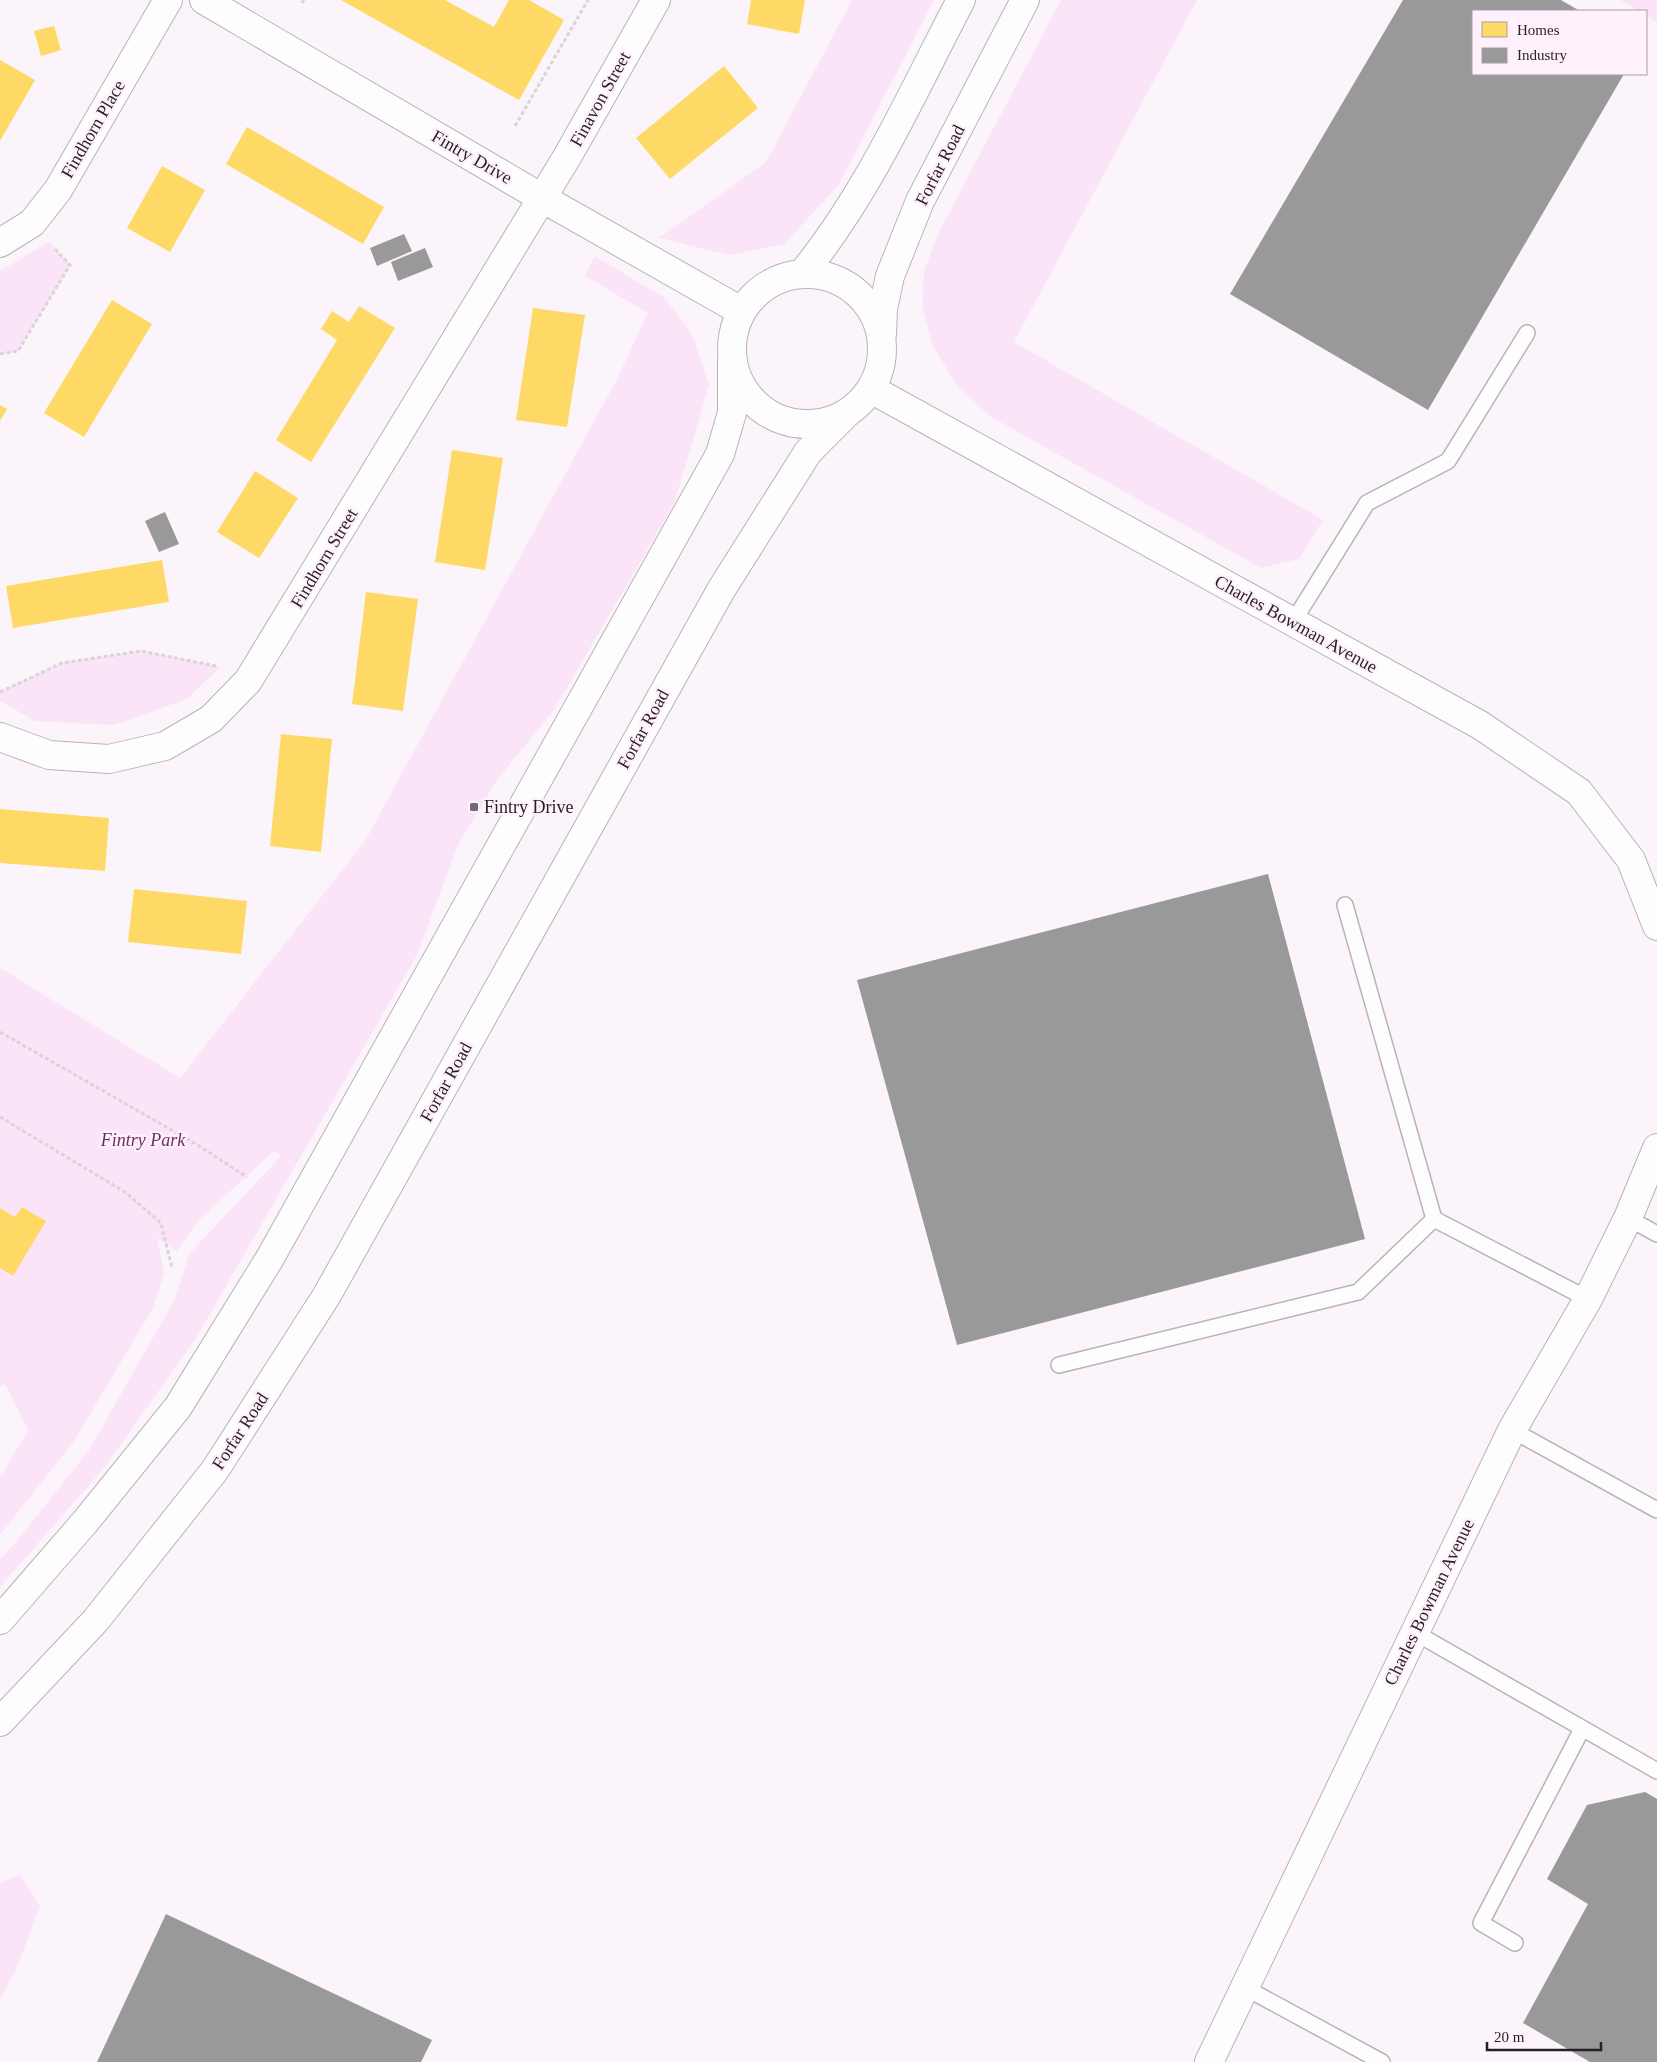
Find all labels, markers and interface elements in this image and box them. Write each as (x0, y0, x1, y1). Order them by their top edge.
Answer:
legend (1472, 10, 1647, 75)
text: Homes (1517, 22, 1560, 38)
text: Industry (1517, 47, 1567, 63)
street label: Finavon Street (566, 48, 634, 150)
street label: Findhorn Place (57, 77, 129, 181)
street label: Forfar Road (911, 121, 969, 209)
street label: Fintry Drive (428, 126, 516, 188)
street label: Findhorn Street (286, 505, 362, 611)
street label: Charles Bowman Avenue (1211, 571, 1381, 677)
street label: Forfar Road (613, 686, 673, 772)
place label: Fintry Drive (484, 797, 574, 817)
marker: Fintry Drive (468, 801, 480, 813)
street label: Forfar Road (416, 1039, 476, 1125)
park label: Fintry Park (100, 1130, 186, 1150)
street label: Forfar Road (208, 1389, 272, 1473)
street label: Charles Bowman Avenue (1380, 1516, 1478, 1688)
scale bar (1487, 2020, 1601, 2052)
text: 20 m (1494, 2029, 1525, 2045)

